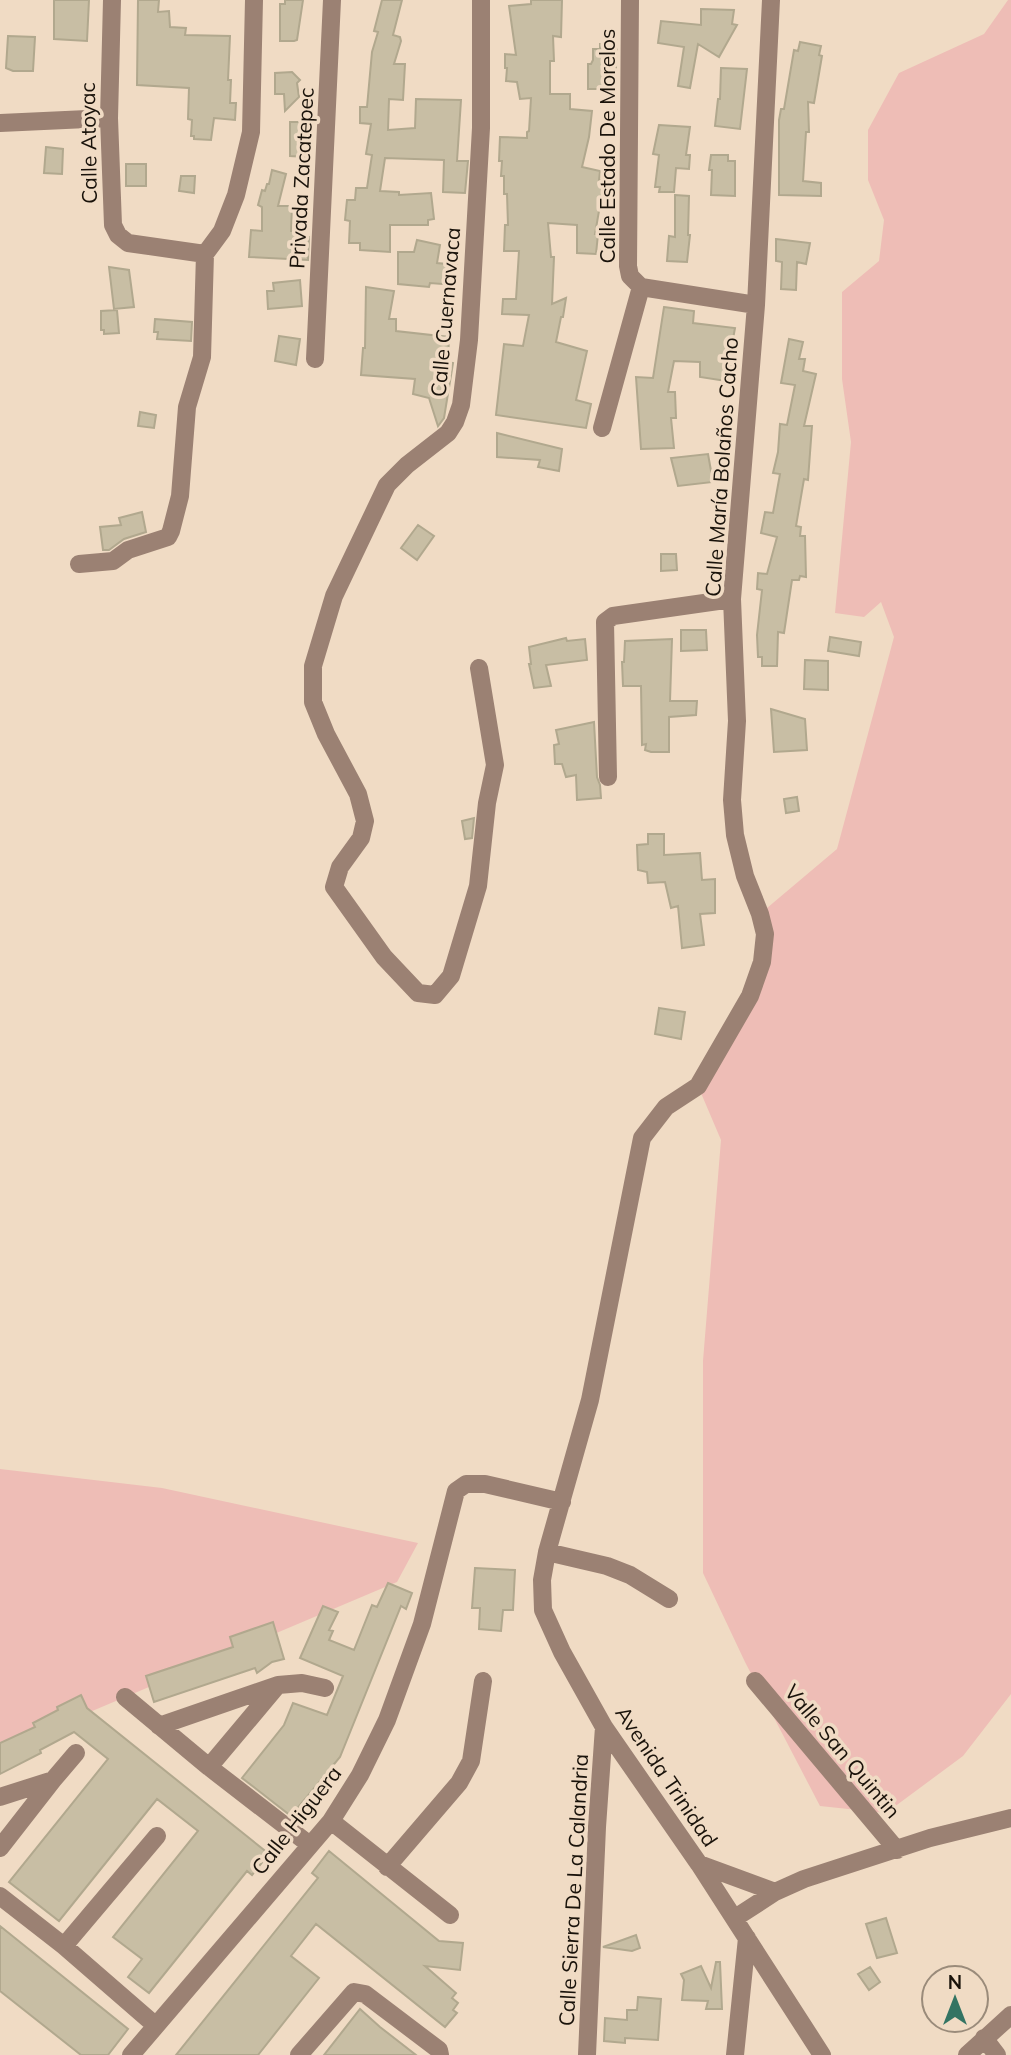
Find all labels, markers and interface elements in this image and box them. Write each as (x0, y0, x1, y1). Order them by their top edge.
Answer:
street label: Calle Estado De Morelos (594, 29, 620, 263)
street label: Calle Atoyac (74, 82, 102, 204)
street label: Privada Zacatepec (283, 87, 319, 269)
street label: Calle Cuernavaca (425, 226, 465, 398)
street label: Calle María Bolaños Cacho (699, 336, 743, 598)
street label: Valle San Quintin (779, 1679, 907, 1823)
street label: Avenida Trinidad (610, 1701, 724, 1851)
street label: Calle Sierra De La Calandria (553, 1753, 593, 2027)
street label: Calle Higuera (245, 1760, 347, 1880)
north arrow (920, 1964, 990, 2034)
text: N (948, 1970, 962, 1994)

